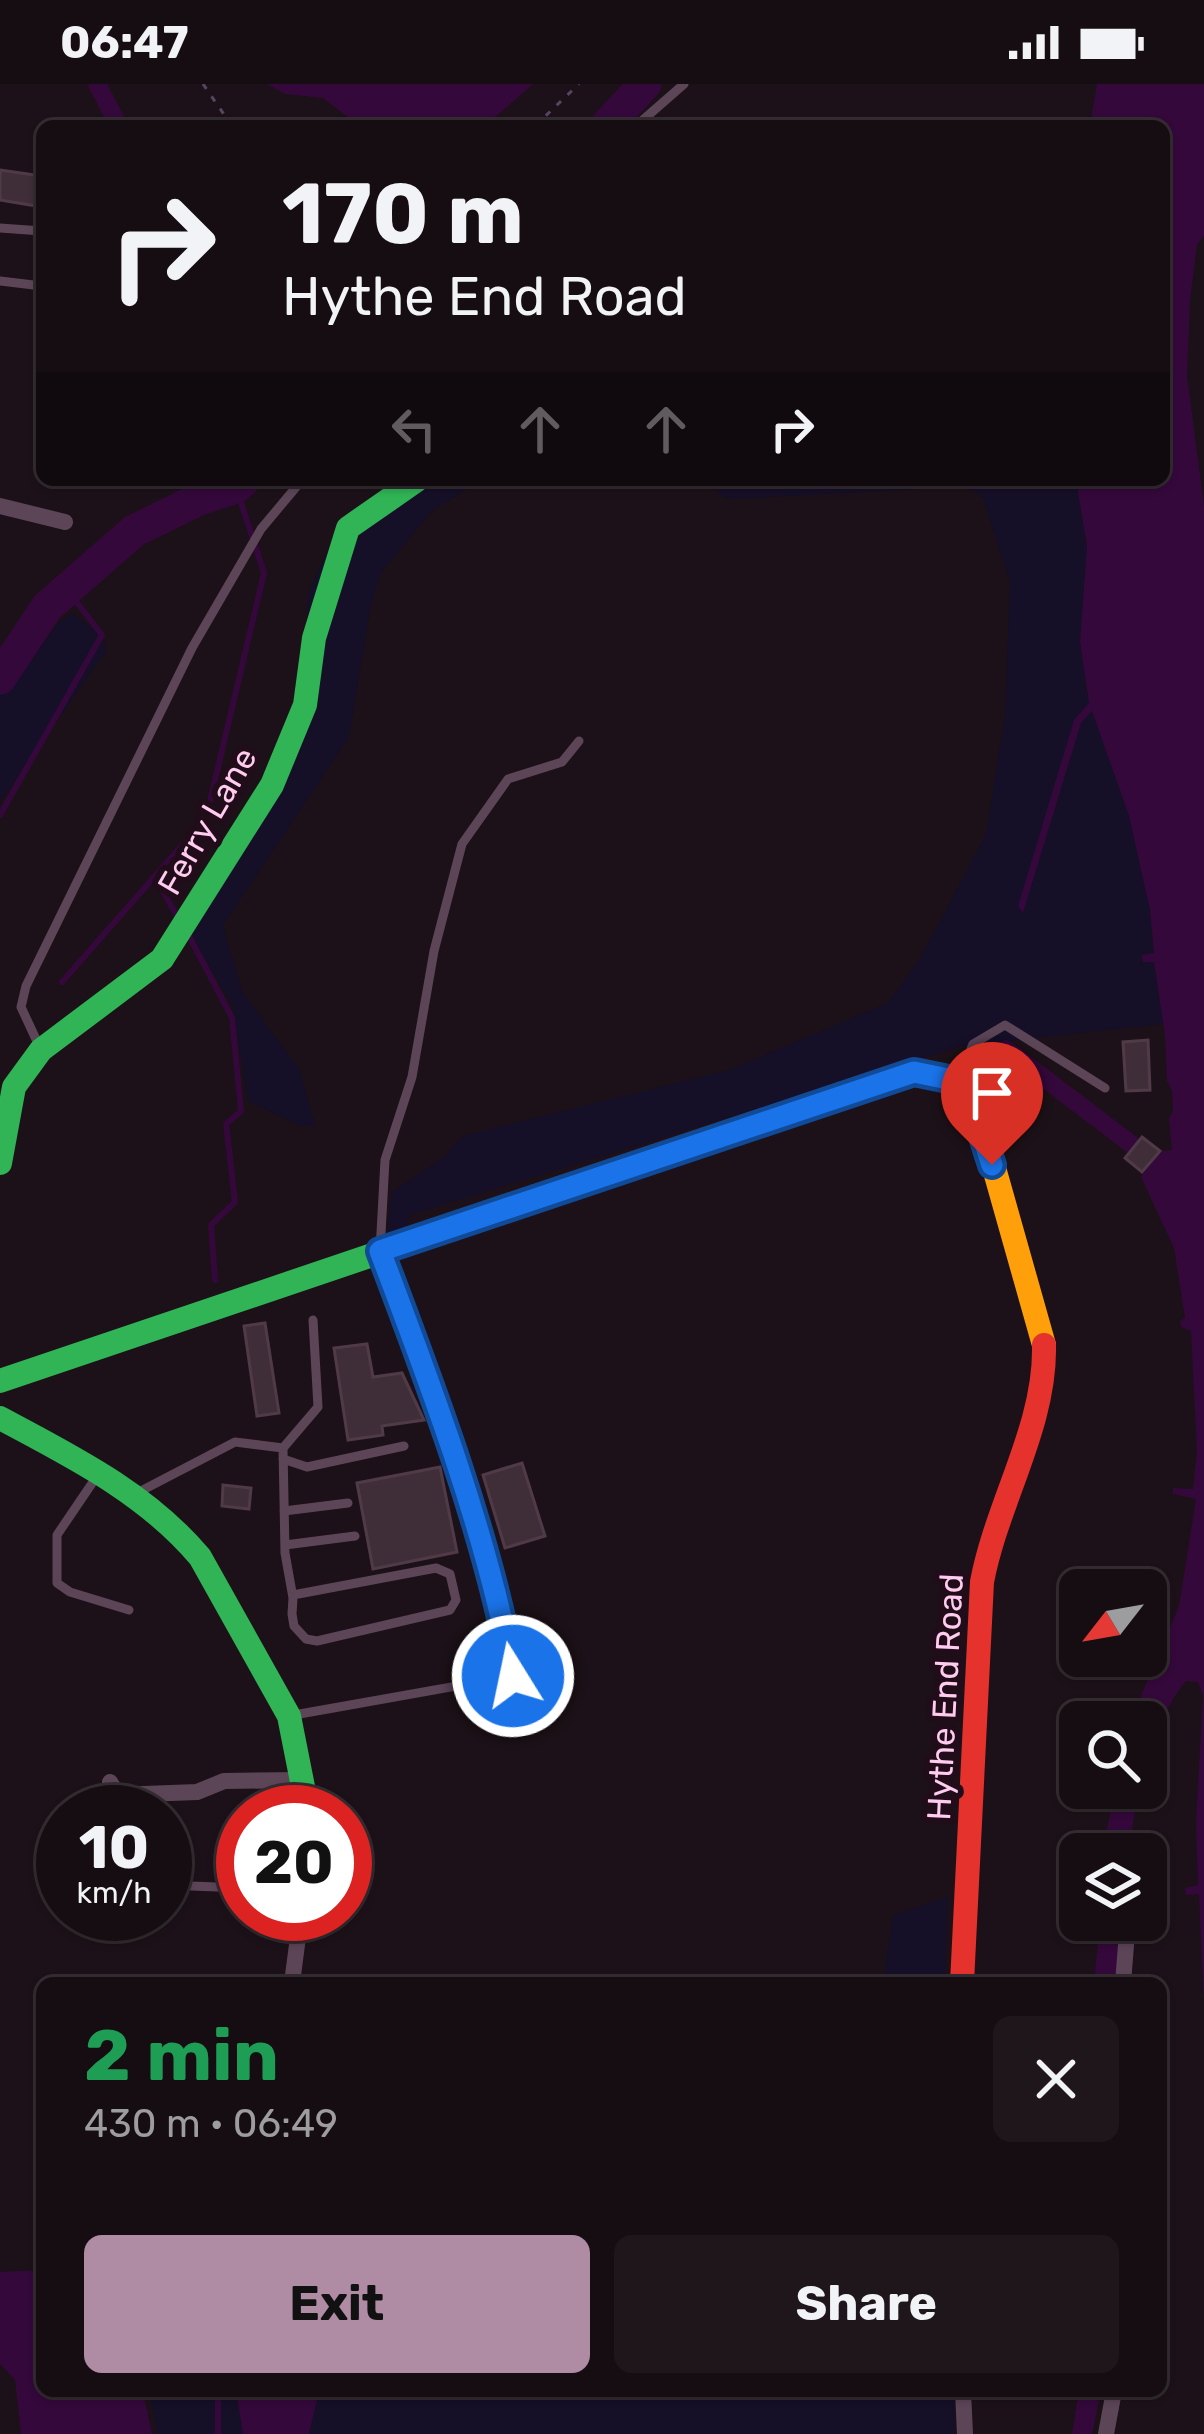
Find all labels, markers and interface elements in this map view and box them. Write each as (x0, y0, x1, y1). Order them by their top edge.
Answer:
text: 06:47 (60, 16, 188, 69)
text: 170 m (282, 164, 524, 264)
icon: right (84, 168, 240, 324)
text: Hythe End Road (282, 265, 687, 329)
icon: left (381, 396, 447, 462)
icon: ahead (507, 396, 573, 462)
icon: ahead (633, 396, 699, 462)
icon: right (759, 396, 825, 462)
street label: Ferry Lane (149, 741, 265, 901)
pin (941, 1042, 1043, 1165)
icon: arrive (959, 1060, 1025, 1126)
north arrow (1059, 1569, 1167, 1677)
map controls (1059, 1569, 1167, 1941)
street label: Hythe End Road (919, 1573, 971, 1821)
position arrow (450, 1613, 576, 1739)
button: search (1059, 1701, 1167, 1809)
speed limit sign: 20 (216, 1785, 372, 1941)
text: 10 (79, 1812, 149, 1883)
button: layers (1059, 1833, 1167, 1941)
text: km/h (77, 1875, 151, 1911)
text: 2 min (84, 2013, 279, 2098)
button: close (993, 2016, 1119, 2142)
text: 430 m · 06:49 (84, 2101, 338, 2147)
button: Exit (84, 2235, 590, 2373)
button: Share (614, 2235, 1119, 2373)

